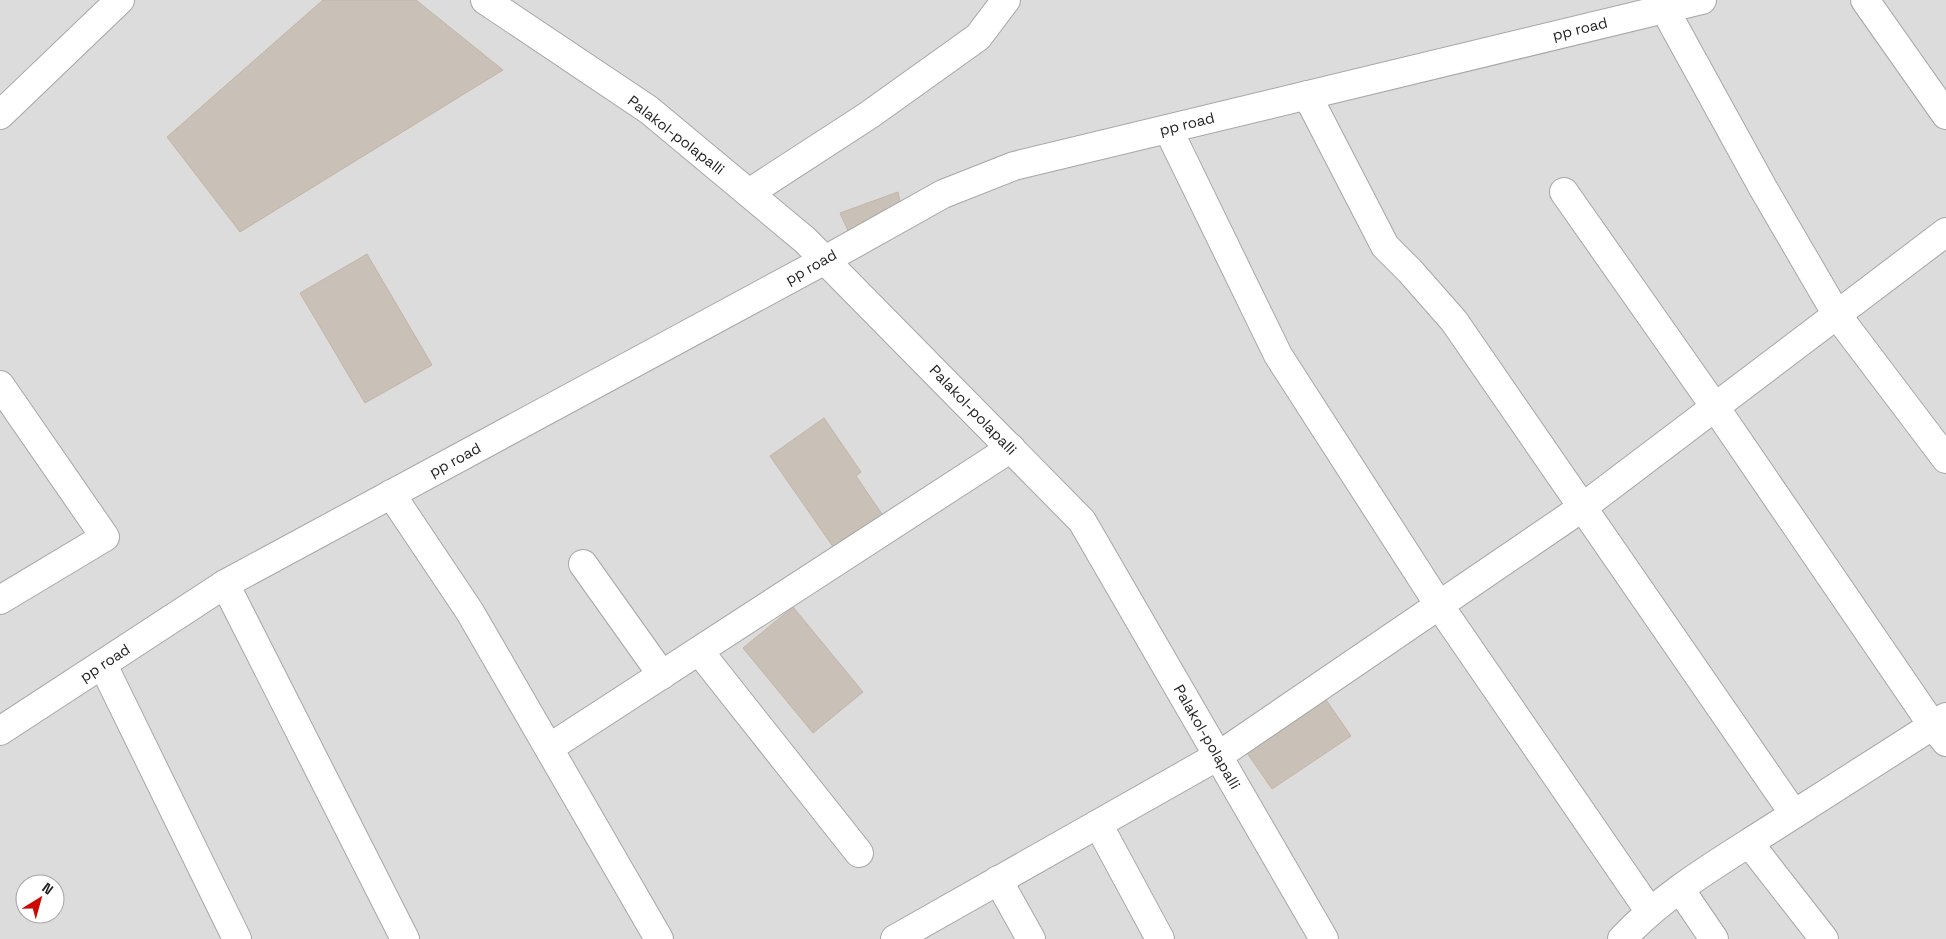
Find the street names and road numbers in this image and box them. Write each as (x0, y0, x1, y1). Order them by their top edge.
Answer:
street label: pp road (1550, 13, 1609, 44)
street label: Palakol-polapalli (624, 91, 729, 178)
street label: pp road (1157, 108, 1216, 139)
street label: pp road (782, 245, 840, 288)
street label: Palakol-polapalli (926, 361, 1021, 459)
street label: pp road (426, 438, 484, 481)
street label: pp road (76, 639, 133, 686)
street label: Palakol-polapalli (1170, 681, 1245, 792)

